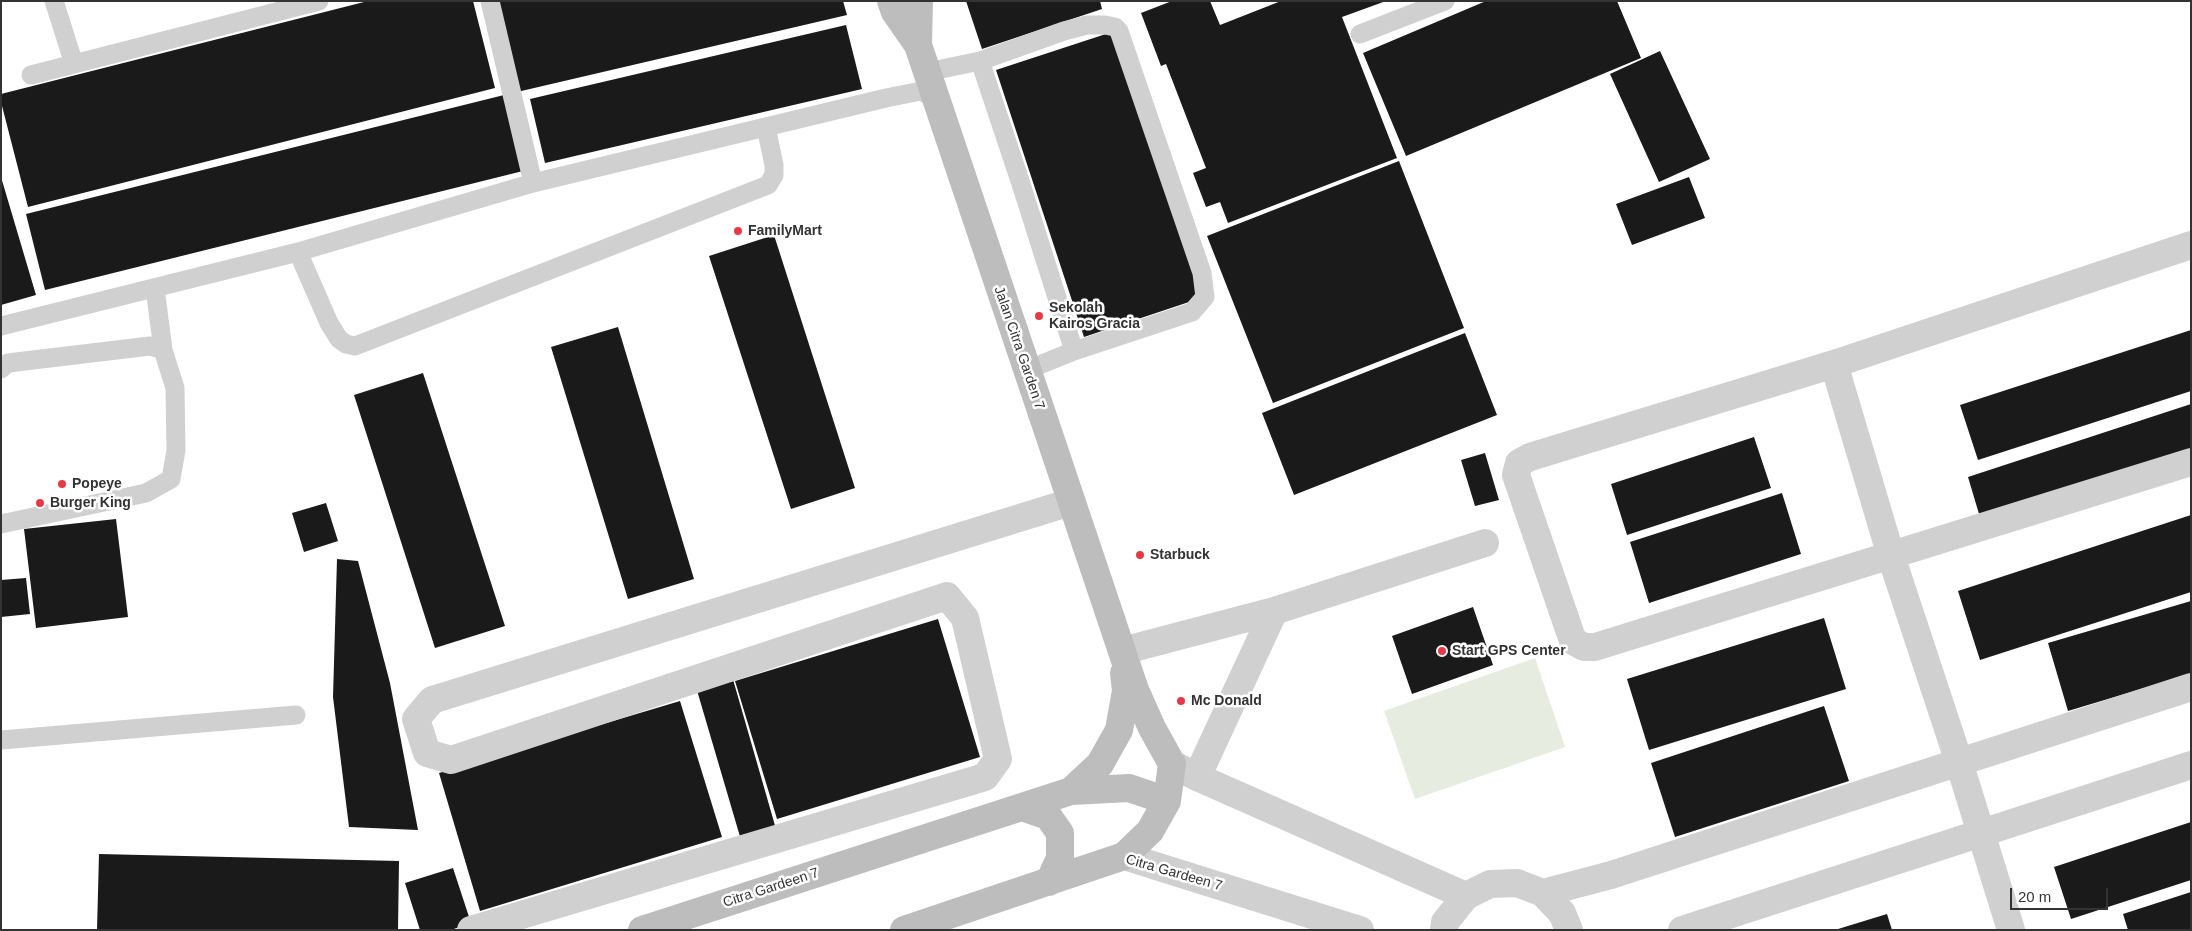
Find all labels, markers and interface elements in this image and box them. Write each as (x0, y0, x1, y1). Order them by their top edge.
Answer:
place label: FamilyMart (748, 223, 822, 239)
marker: FamilyMart (732, 225, 744, 237)
street label: Jalan Citra Garden 7 (990, 284, 1048, 412)
place label: Sekolah Kairos Gracia (1049, 300, 1140, 332)
marker: Sekolah Kairos Gracia (1033, 310, 1045, 322)
place label: Popeye (72, 476, 122, 492)
marker: Popeye (56, 478, 68, 490)
place label: Burger King (50, 495, 131, 511)
marker: Burger King (34, 497, 46, 509)
place label: Starbuck (1150, 547, 1210, 563)
marker: Starbuck (1134, 549, 1146, 561)
place label: Start GPS Center (1452, 643, 1566, 659)
marker: Start GPS Center (1436, 645, 1448, 657)
place label: Mc Donald (1191, 693, 1262, 709)
marker: Mc Donald (1175, 695, 1187, 707)
street label: Citra Gardeen 7 (1124, 851, 1224, 895)
street label: Citra Gardeen 7 (721, 865, 821, 911)
scale bar (2012, 878, 2110, 910)
text: 20 m (2018, 888, 2051, 905)

